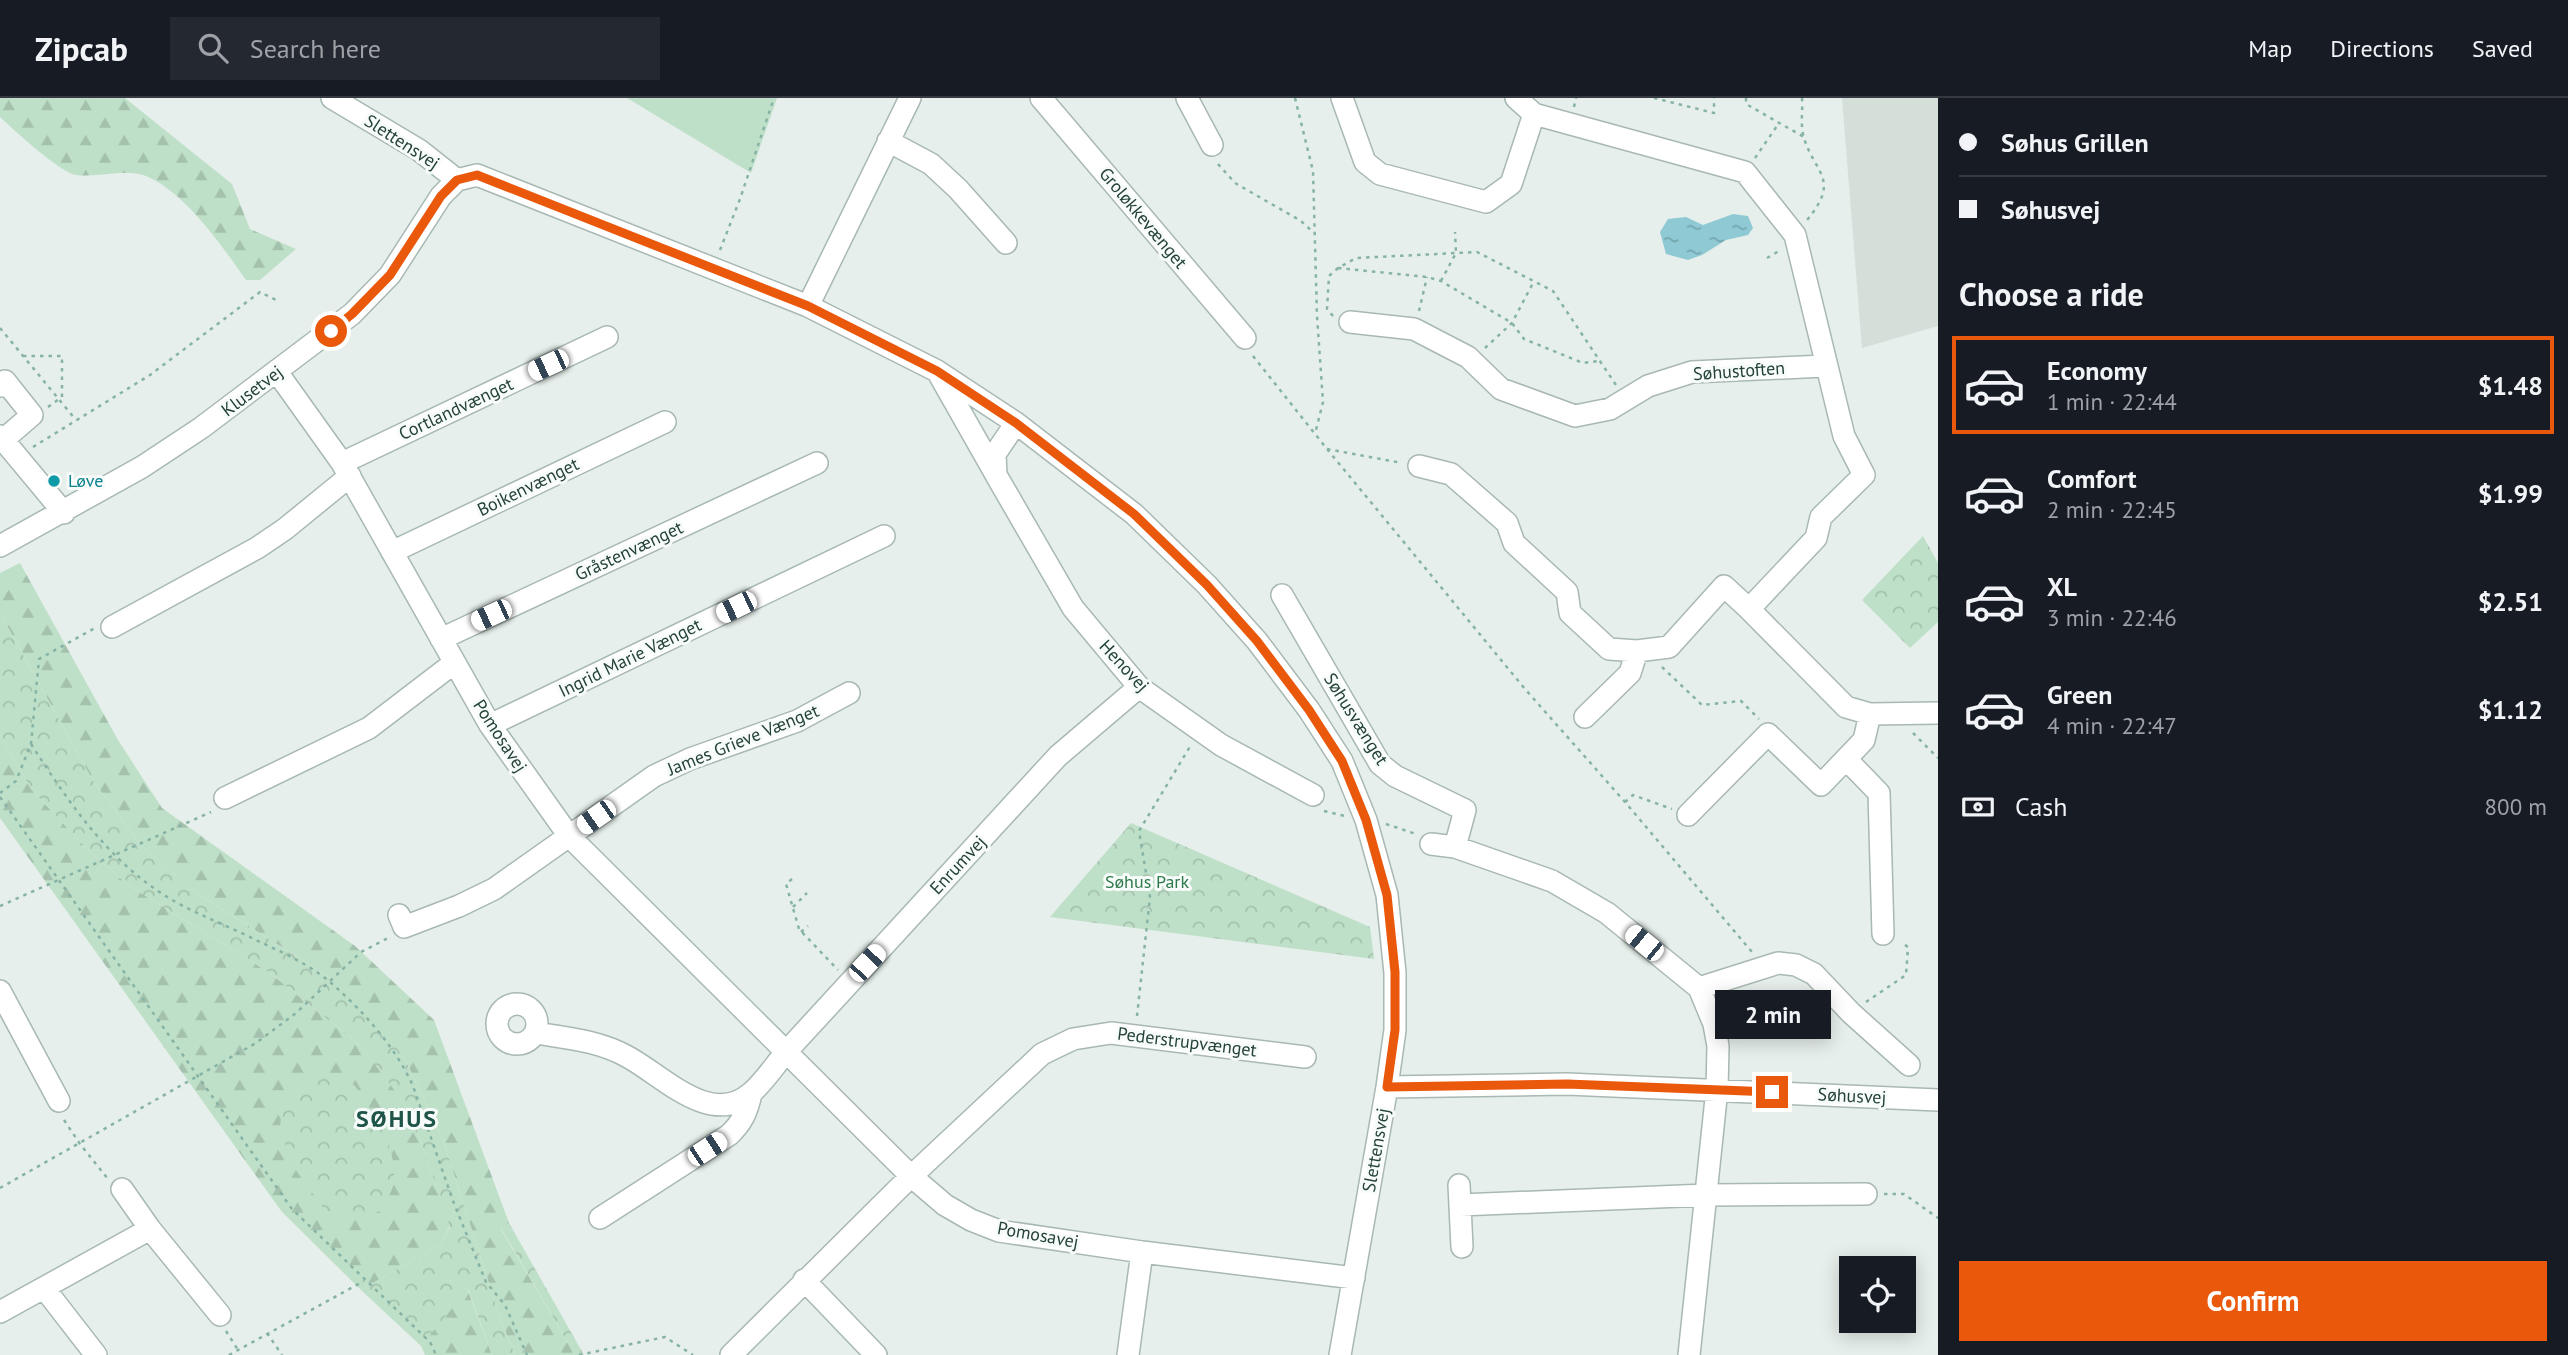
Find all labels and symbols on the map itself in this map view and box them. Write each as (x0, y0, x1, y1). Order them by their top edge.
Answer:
street label: Slettensvej (360, 109, 444, 174)
street label: Groløkkevænget (1094, 162, 1192, 273)
route start (315, 315, 347, 347)
car (525, 347, 572, 383)
street label: Søhustoften (1692, 356, 1786, 385)
street label: Klusetvej (216, 360, 287, 421)
street label: Cortlandvænget (395, 372, 517, 445)
street label: Boikenvænget (473, 452, 582, 521)
place label: Løve (68, 469, 103, 492)
marker: Løve (46, 473, 62, 489)
street label: Gråstenvænget (571, 516, 686, 586)
car (713, 588, 760, 626)
car (468, 597, 515, 633)
street label: Ingrid Marie Vænget (555, 613, 705, 702)
street label: Henovej (1094, 635, 1154, 697)
street label: Søhusvænget (1319, 669, 1394, 769)
street label: Pomosavej (468, 695, 532, 776)
street label: James Grieve Vænget (663, 699, 822, 781)
car (573, 796, 620, 838)
street label: Enrumvej (925, 830, 991, 899)
park label: Søhus Park (1105, 870, 1189, 893)
car (1622, 922, 1667, 964)
car (845, 940, 890, 986)
callout: 2 min (1714, 990, 1830, 1040)
street label: Pederstrupvænget (1116, 1022, 1258, 1061)
route end (1756, 1076, 1788, 1108)
street label: Søhusvej (1817, 1082, 1887, 1109)
district label: SØHUS (356, 1103, 438, 1134)
street label: Slettensvej (1357, 1106, 1394, 1194)
car (684, 1129, 731, 1169)
street label: Pomosavej (996, 1216, 1081, 1253)

